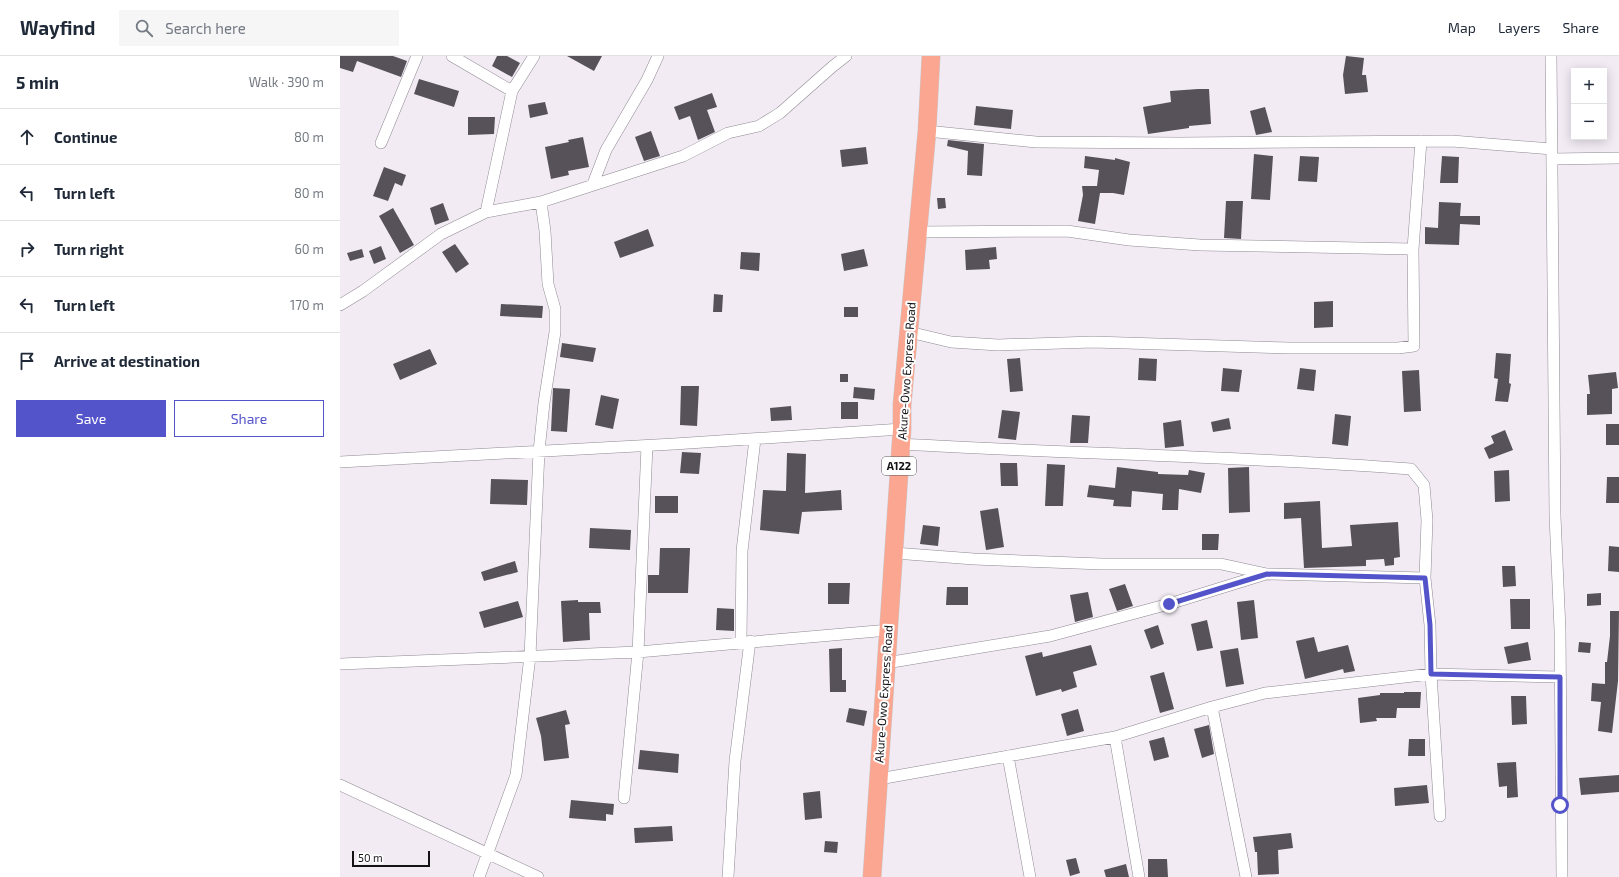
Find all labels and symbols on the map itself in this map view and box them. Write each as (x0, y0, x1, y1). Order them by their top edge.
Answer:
street label: Akure-Owo Express Road (894, 302, 918, 440)
road number: A122 (882, 457, 916, 475)
route end (1160, 595, 1178, 613)
street label: Akure-Owo Express Road (871, 625, 895, 763)
route start (1551, 796, 1569, 814)
scale bar (352, 849, 430, 868)

